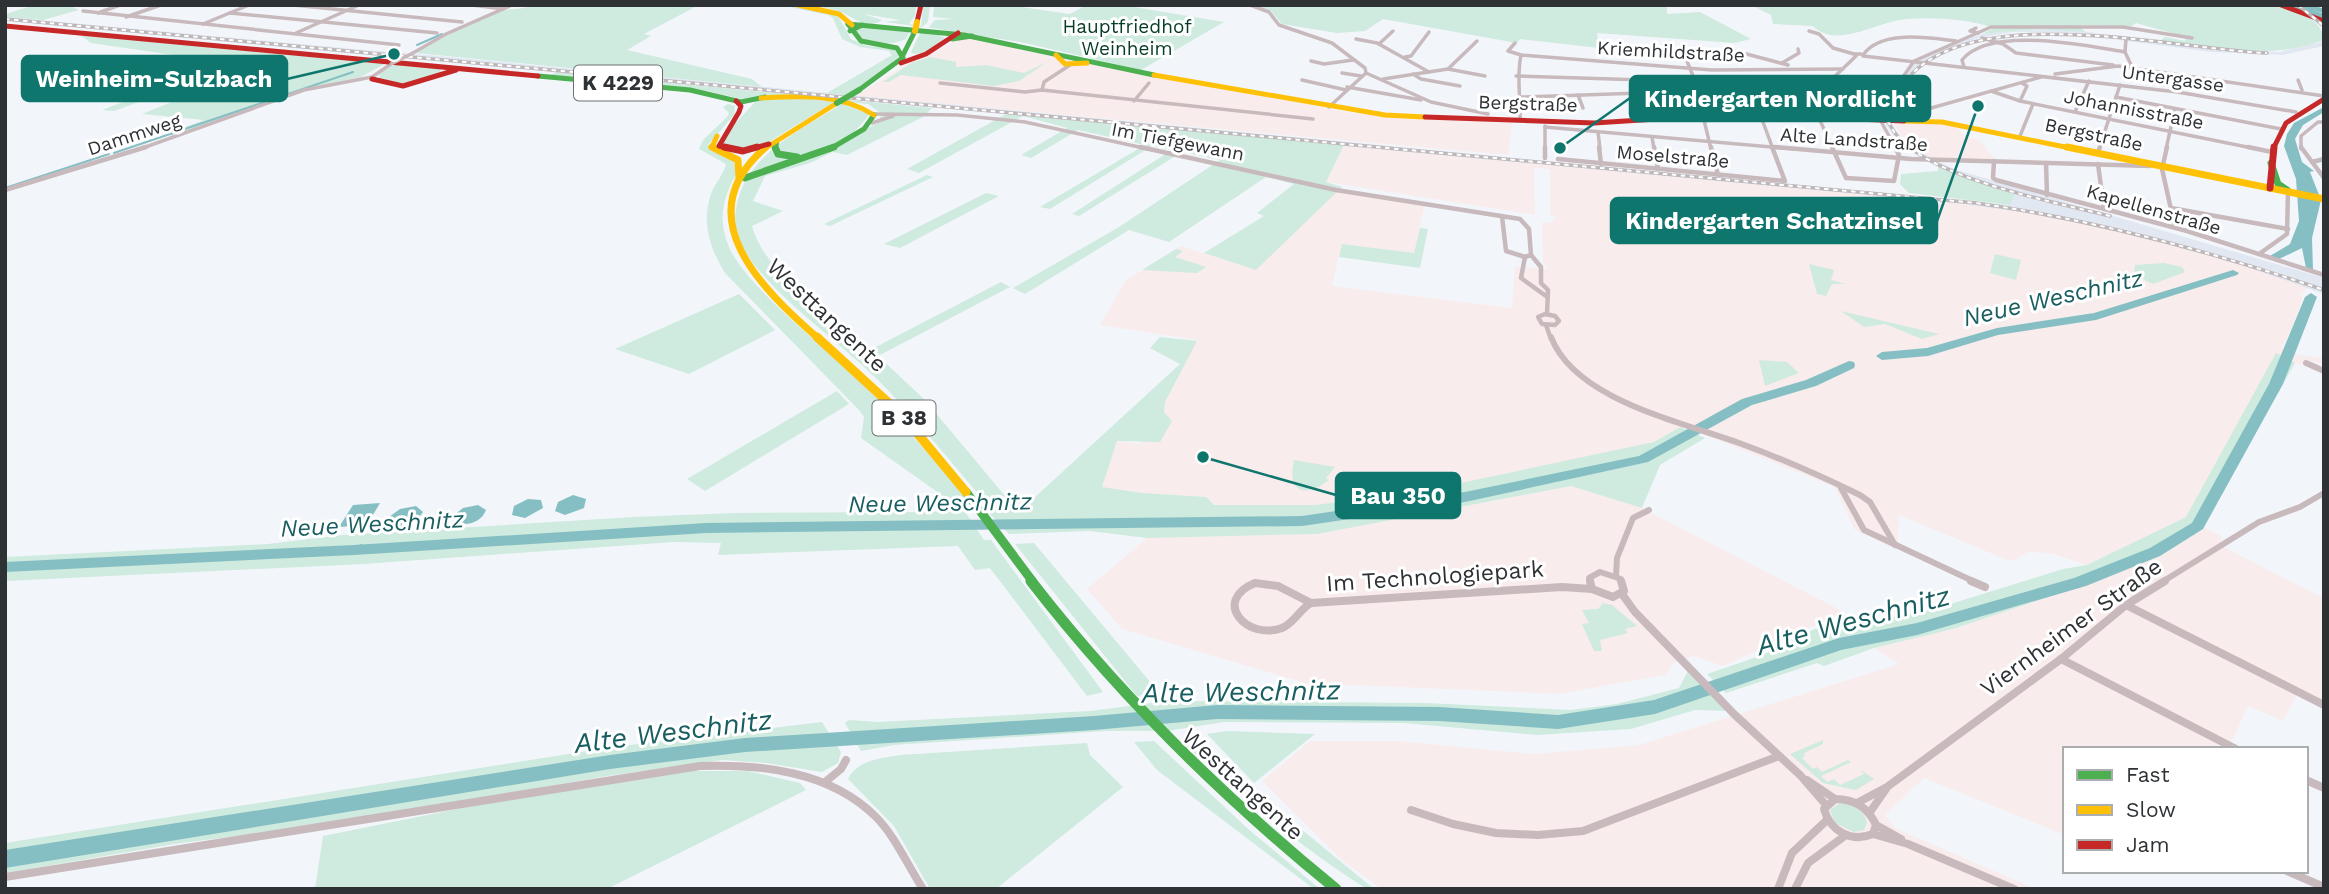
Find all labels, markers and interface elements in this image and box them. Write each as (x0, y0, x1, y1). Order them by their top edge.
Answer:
park label: Hauptfriedhof Weinheim (1062, 15, 1192, 60)
street label: Kriemhildstraße (1597, 36, 1745, 67)
callout: Weinheim-Sulzbach (22, 56, 287, 101)
street label: Untergasse (2120, 60, 2226, 97)
text: Weinheim-Sulzbach (36, 65, 272, 93)
road number: K 4229 (574, 66, 662, 100)
callout: Kindergarten Nordlicht (1630, 76, 1930, 121)
text: Kindergarten Nordlicht (1644, 85, 1917, 113)
street label: Johannisstraße (2062, 85, 2206, 134)
street label: Bergstraße (1478, 90, 1578, 117)
street label: Dammweg (84, 108, 185, 160)
street label: Bergstraße (2043, 113, 2145, 156)
street label: Im Tiefgewann (1110, 117, 1246, 166)
street label: Alte Landstraße (1779, 123, 1929, 156)
street label: Moselstraße (1616, 140, 1730, 173)
street label: Kapellenstraße (2084, 179, 2224, 240)
callout: Kindergarten Schatzinsel (1611, 198, 1937, 243)
text: Kindergarten Schatzinsel (1625, 207, 1923, 235)
street label: Westtangente (761, 253, 892, 378)
water label: Neue Weschnitz (1960, 264, 2146, 332)
road number: B 38 (872, 400, 936, 436)
callout: Bau 350 (1336, 473, 1460, 518)
text: Bau 350 (1350, 482, 1446, 510)
water label: Neue Weschnitz (848, 487, 1033, 519)
water label: Neue Weschnitz (279, 505, 465, 543)
street label: Viernheimer Straße (1975, 553, 2167, 702)
street label: Im Technologiepark (1325, 555, 1545, 598)
water label: Alte Weschnitz (1752, 579, 1954, 662)
water label: Alte Weschnitz (1140, 673, 1341, 710)
water label: Alte Weschnitz (571, 703, 774, 760)
street label: Westtangente (1176, 723, 1309, 846)
legend (2063, 747, 2308, 873)
text: Fast (2126, 762, 2170, 787)
text: Slow (2126, 797, 2176, 822)
text: Jam (2126, 832, 2169, 857)

